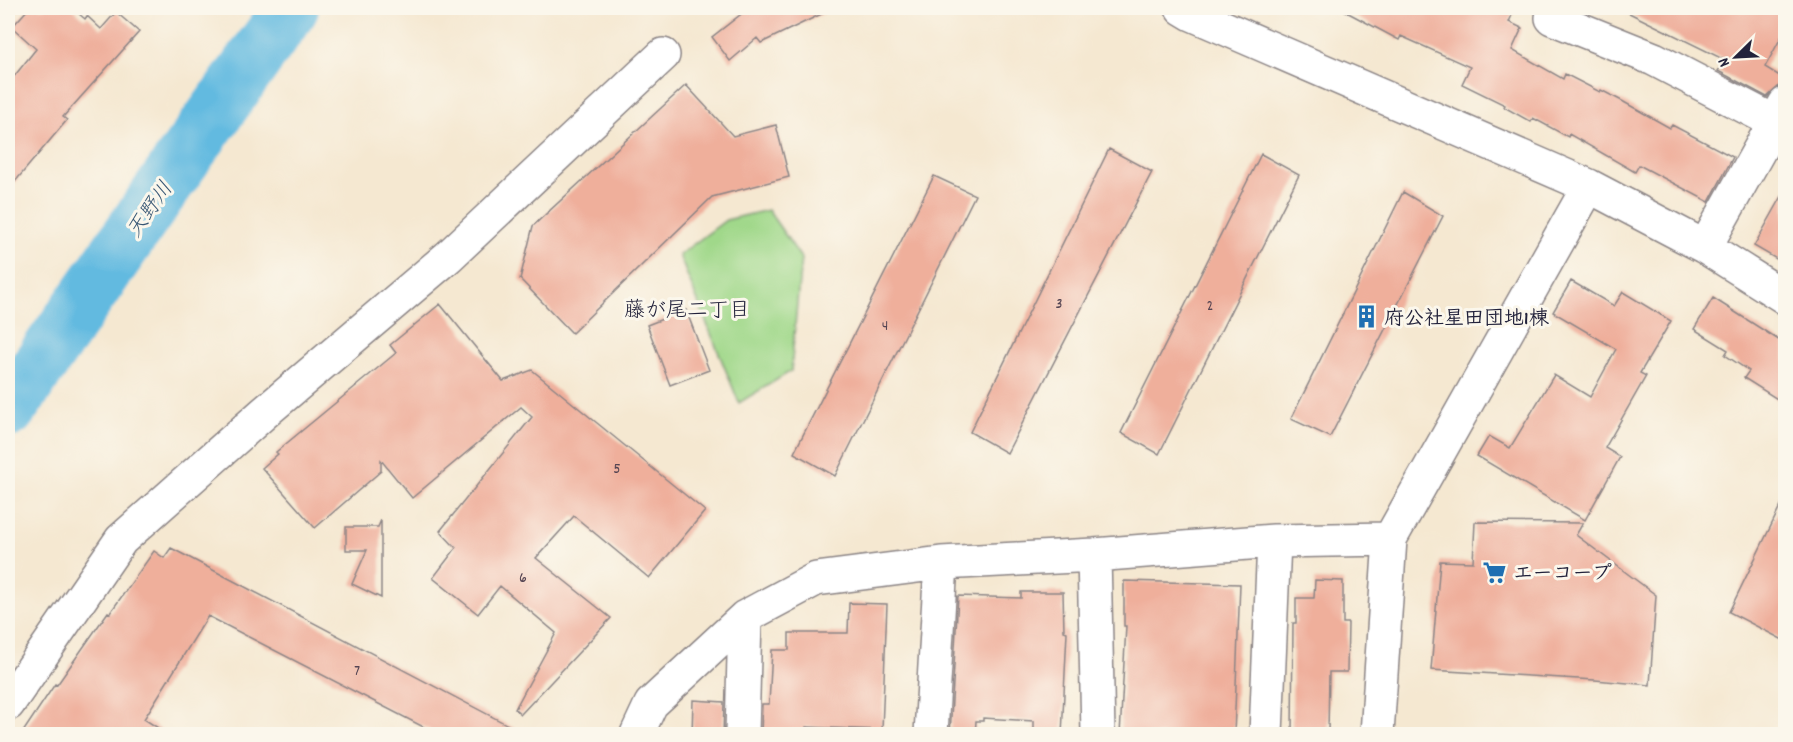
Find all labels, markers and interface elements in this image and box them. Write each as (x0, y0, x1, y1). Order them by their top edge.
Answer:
north arrow (1706, 27, 1766, 87)
text: N (1712, 54, 1737, 70)
water label: 天野川 (121, 176, 182, 245)
house number: 3 (1055, 293, 1063, 316)
house number: 2 (1207, 295, 1214, 318)
district label: 藤が尾二丁目 (624, 297, 750, 327)
building icon: 府公社星田団地1棟 (1353, 304, 1379, 330)
place label: 府公社星田団地1棟 (1384, 306, 1549, 334)
house number: 4 (882, 315, 888, 338)
house number: 5 (613, 458, 621, 481)
supermarket icon: エーコープ (1482, 559, 1508, 585)
place label: エーコープ (1513, 561, 1612, 589)
house number: 6 (519, 567, 527, 590)
house number: 7 (354, 660, 360, 683)

